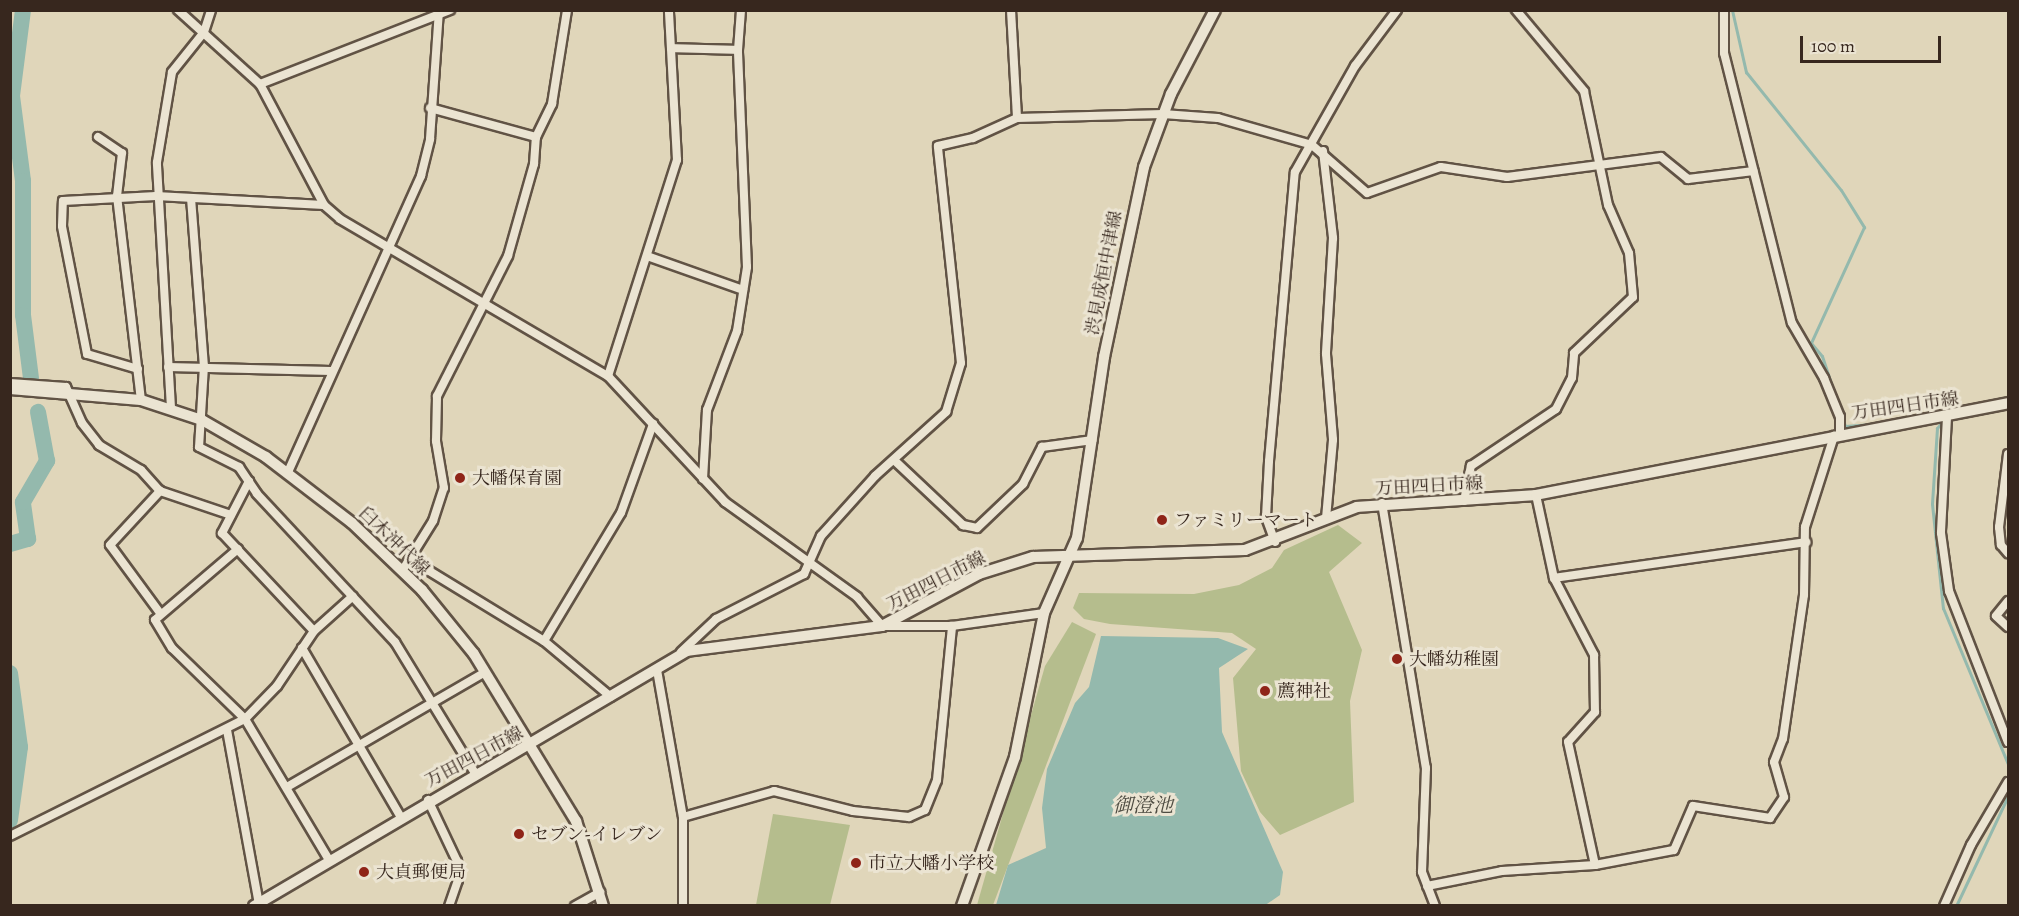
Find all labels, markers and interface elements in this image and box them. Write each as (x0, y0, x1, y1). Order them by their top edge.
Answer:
scale bar (1803, 24, 1944, 62)
text: 100 m (1811, 34, 1855, 58)
street label: 渋見成恒中津線 (1081, 209, 1127, 337)
street label: 万田四日市線 (1850, 388, 1960, 424)
place label: 大幡保育園 (472, 467, 562, 489)
marker: 大幡保育園 (453, 471, 467, 485)
street label: 万田四日市線 (1375, 472, 1483, 500)
street label: 臼木沖代線 (354, 502, 434, 580)
place label: ファミリーマート (1174, 509, 1318, 531)
marker: ファミリーマート (1155, 513, 1169, 527)
street label: 万田四日市線 (883, 547, 989, 615)
place label: 大幡幼稚園 (1409, 648, 1499, 670)
marker: 大幡幼稚園 (1390, 652, 1404, 666)
place label: 薦神社 (1277, 680, 1331, 702)
marker: 薦神社 (1258, 684, 1272, 698)
street label: 万田四日市線 (421, 722, 527, 792)
water label: 御澄池 (1113, 793, 1173, 817)
place label: セブン-イレブン (531, 823, 664, 845)
marker: セブン-イレブン (512, 827, 526, 841)
place label: 市立大幡小学校 (868, 852, 994, 874)
marker: 市立大幡小学校 (849, 856, 863, 870)
place label: 大貞郵便局 (376, 861, 466, 883)
marker: 大貞郵便局 (357, 865, 371, 879)

